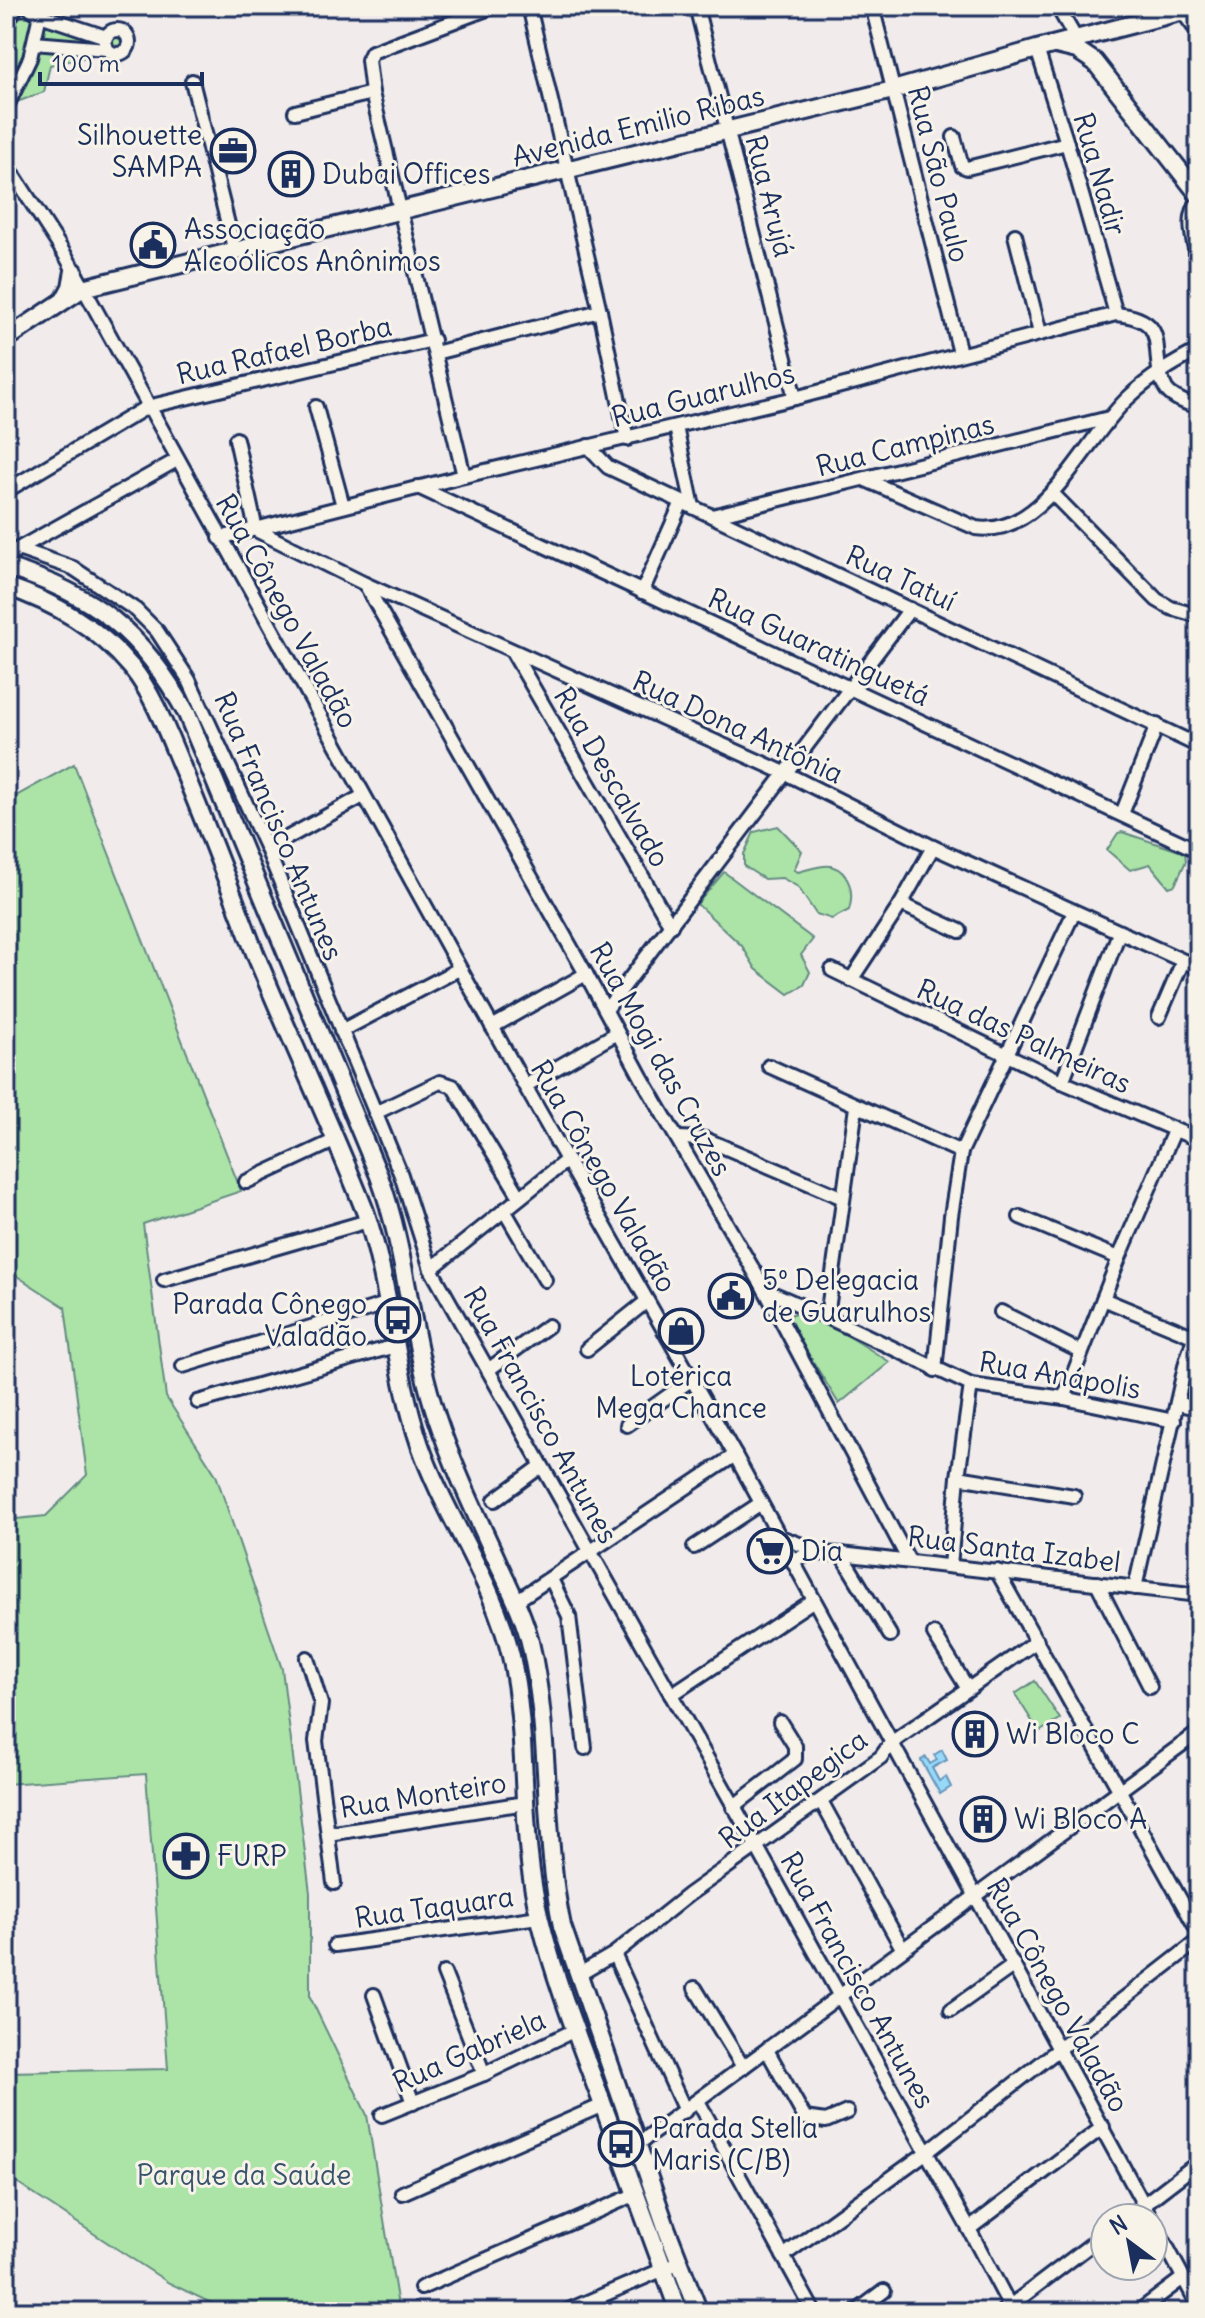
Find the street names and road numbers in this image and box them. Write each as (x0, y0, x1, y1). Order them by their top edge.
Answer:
street label: Avenida Emilio Ribas (508, 77, 768, 175)
street label: Rua São Paulo (900, 82, 978, 266)
street label: Rua Nadir (1065, 109, 1135, 239)
street label: Rua Arujá (737, 131, 803, 261)
street label: Rua Rafael Borba (173, 308, 395, 392)
street label: Rua Guarulhos (608, 355, 798, 435)
street label: Rua Campinas (812, 405, 998, 485)
street label: Rua Cônego Valadão (208, 488, 366, 734)
street label: Rua Tatuí (840, 537, 962, 619)
street label: Rua Guaratinguetá (702, 580, 936, 714)
street label: Rua Dona Antônia (627, 662, 849, 792)
street label: Rua Descalvado (546, 681, 678, 873)
street label: Rua Francisco Antunes (206, 686, 352, 966)
street label: Rua Mogi das Cruzes (582, 936, 740, 1182)
street label: Rua das Palmeiras (911, 971, 1137, 1101)
street label: Rua Cônego Valadão (523, 1053, 685, 1299)
street label: Rua Francisco Antunes (455, 1280, 627, 1550)
street label: Rua Anápolis (976, 1343, 1144, 1407)
street label: Rua Santa Izabel (905, 1518, 1123, 1580)
street label: Rua Itapegica (712, 1722, 874, 1856)
street label: Rua Monteiro (337, 1764, 509, 1826)
street label: Rua Francisco Antunes (772, 1845, 944, 2115)
street label: Rua Cônego Valadão (979, 1872, 1137, 2118)
street label: Rua Taquara (352, 1878, 516, 1936)
street label: Rua Gabriela (387, 2001, 551, 2101)

